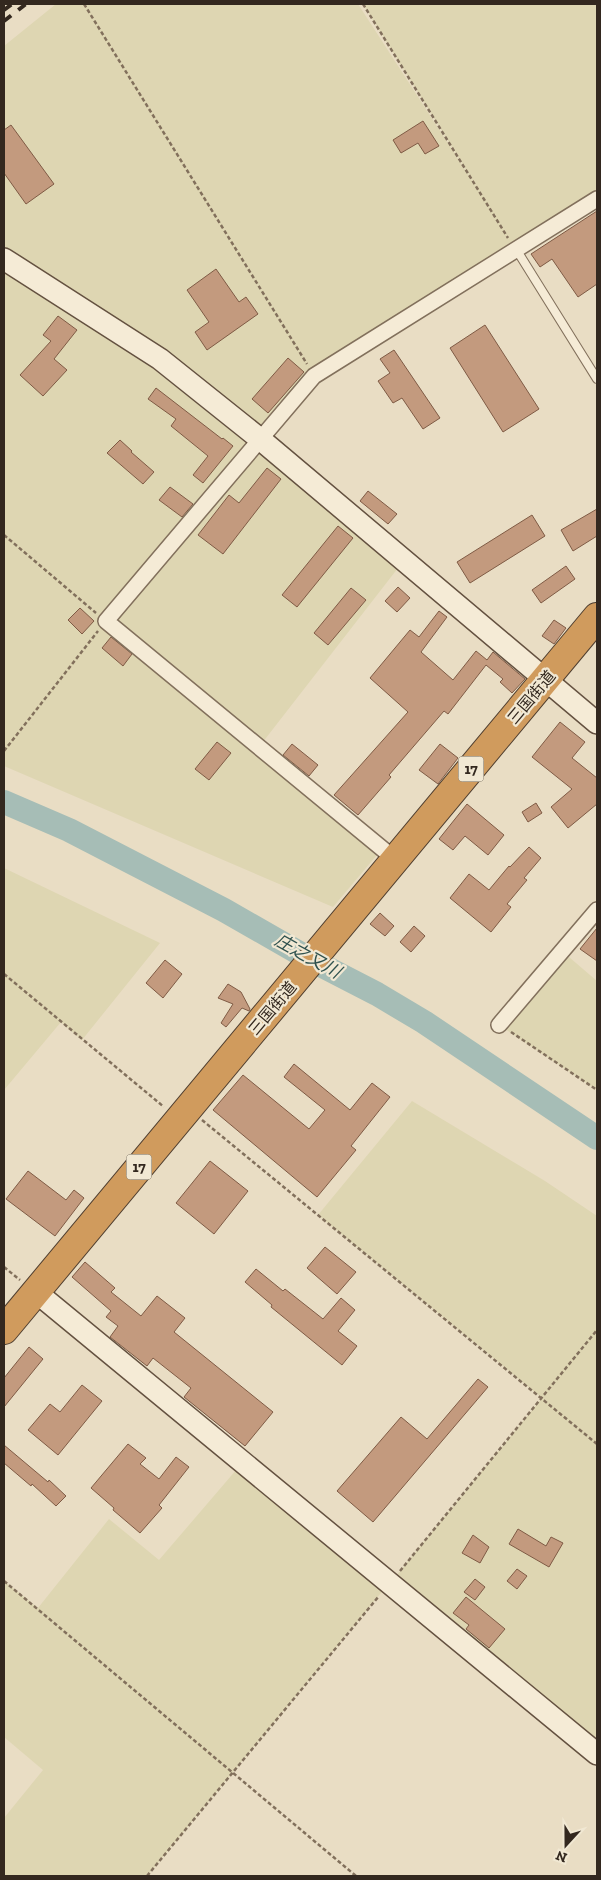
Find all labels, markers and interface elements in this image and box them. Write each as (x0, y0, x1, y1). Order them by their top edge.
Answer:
street label: 三国街道 (504, 667, 559, 728)
road number: 17 (458, 756, 484, 782)
water label: 庄之又川 (271, 929, 347, 984)
street label: 三国街道 (245, 978, 300, 1039)
road number: 17 (126, 1154, 152, 1180)
north arrow (541, 1820, 591, 1870)
text: N (553, 1847, 570, 1867)

